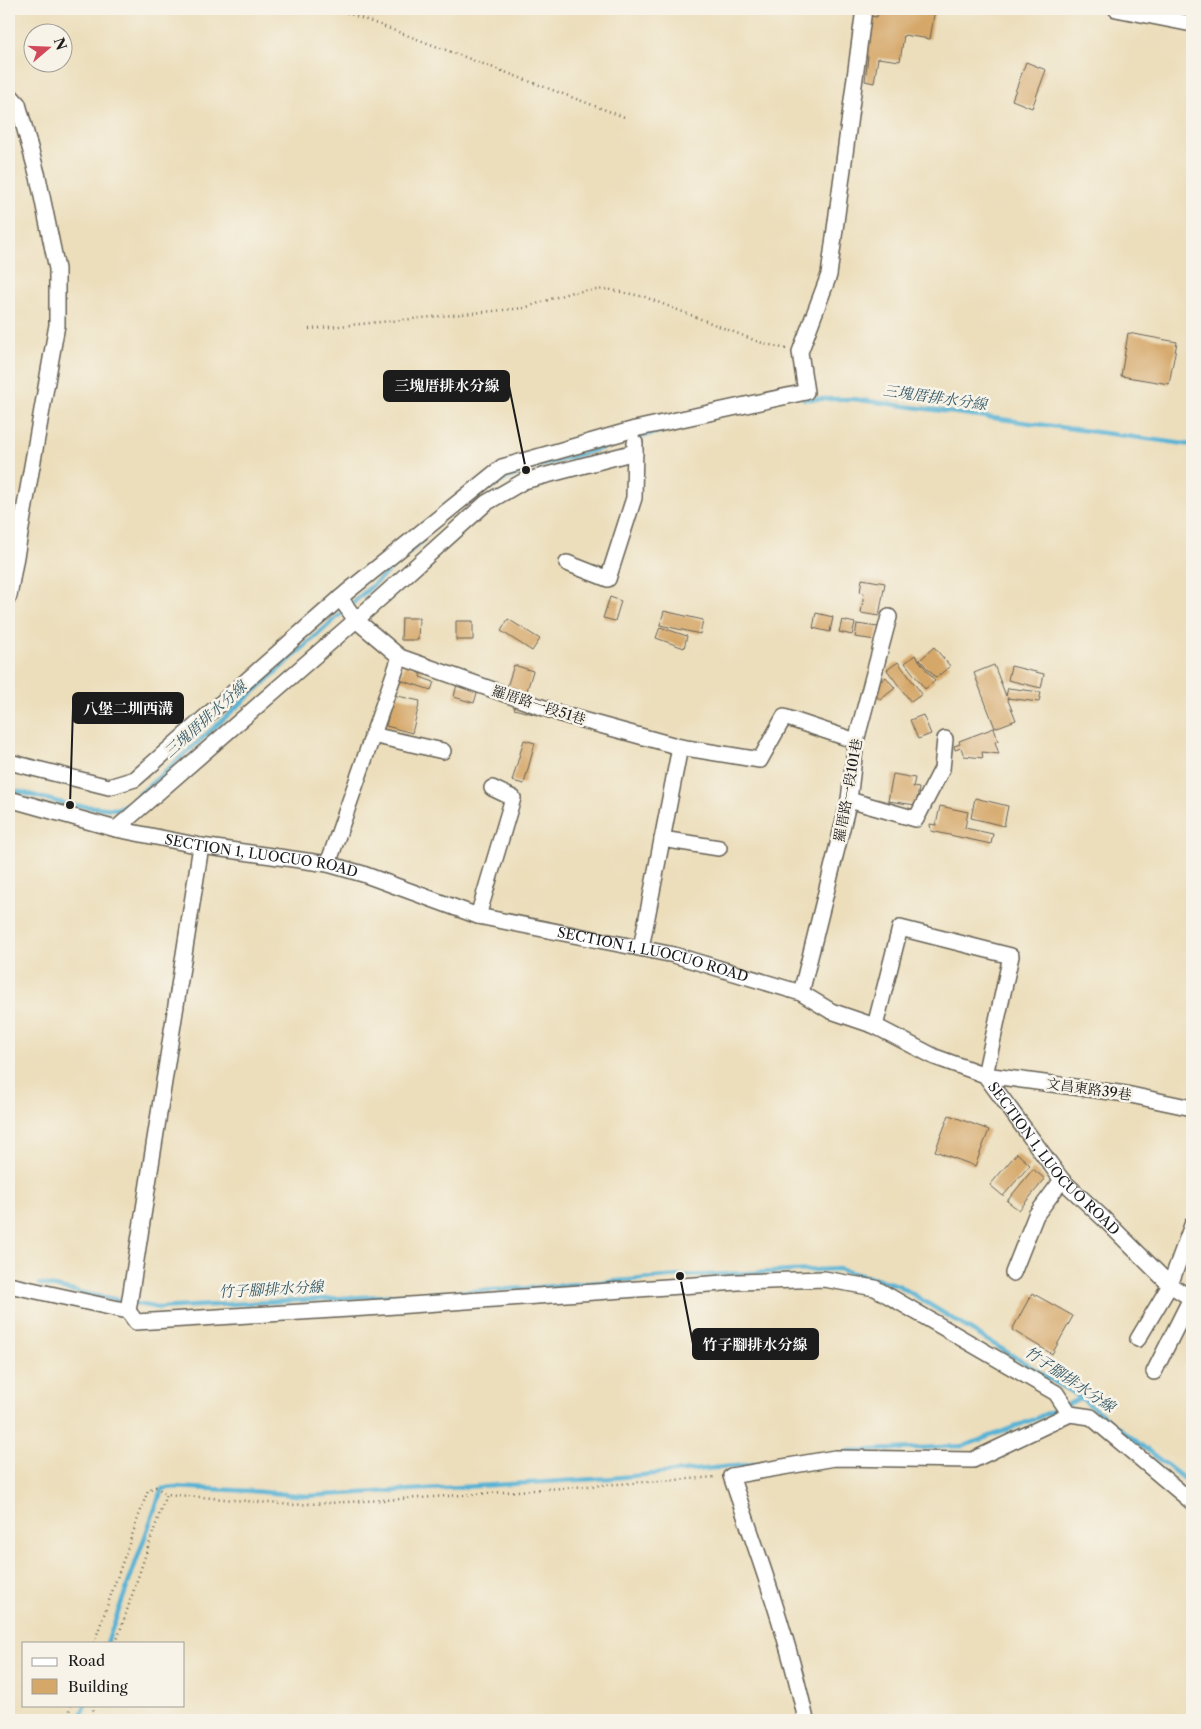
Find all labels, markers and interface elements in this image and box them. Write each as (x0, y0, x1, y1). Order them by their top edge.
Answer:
north arrow (22, 22, 72, 72)
text: N (50, 35, 71, 52)
callout: 三塊厝排水分線 (384, 371, 509, 401)
text: 三塊厝排水分線 (394, 376, 500, 395)
water label: 三塊厝排水分線 (882, 380, 990, 414)
water label: 三塊厝排水分線 (160, 675, 252, 761)
street label: 羅厝路一段51巷 (490, 681, 588, 729)
callout: 八堡二圳西溝 (73, 693, 183, 723)
text: 八堡二圳西溝 (83, 699, 173, 718)
street label: 羅厝路一段101巷 (830, 737, 866, 843)
street label: SECTION 1, LUOCUO ROAD (163, 830, 360, 881)
street label: SECTION 1, LUOCUO ROAD (556, 923, 751, 986)
street label: 文昌東路39巷 (1045, 1074, 1133, 1104)
street label: SECTION 1, LUOCUO ROAD (984, 1078, 1124, 1239)
water label: 竹子腳排水分線 (218, 1277, 326, 1301)
callout: 竹子腳排水分線 (693, 1329, 818, 1359)
text: 竹子腳排水分線 (702, 1335, 808, 1354)
water label: 竹子腳排水分線 (1021, 1342, 1120, 1417)
legend (22, 1642, 185, 1706)
text: Road (68, 1651, 105, 1670)
text: Building (68, 1677, 128, 1696)

